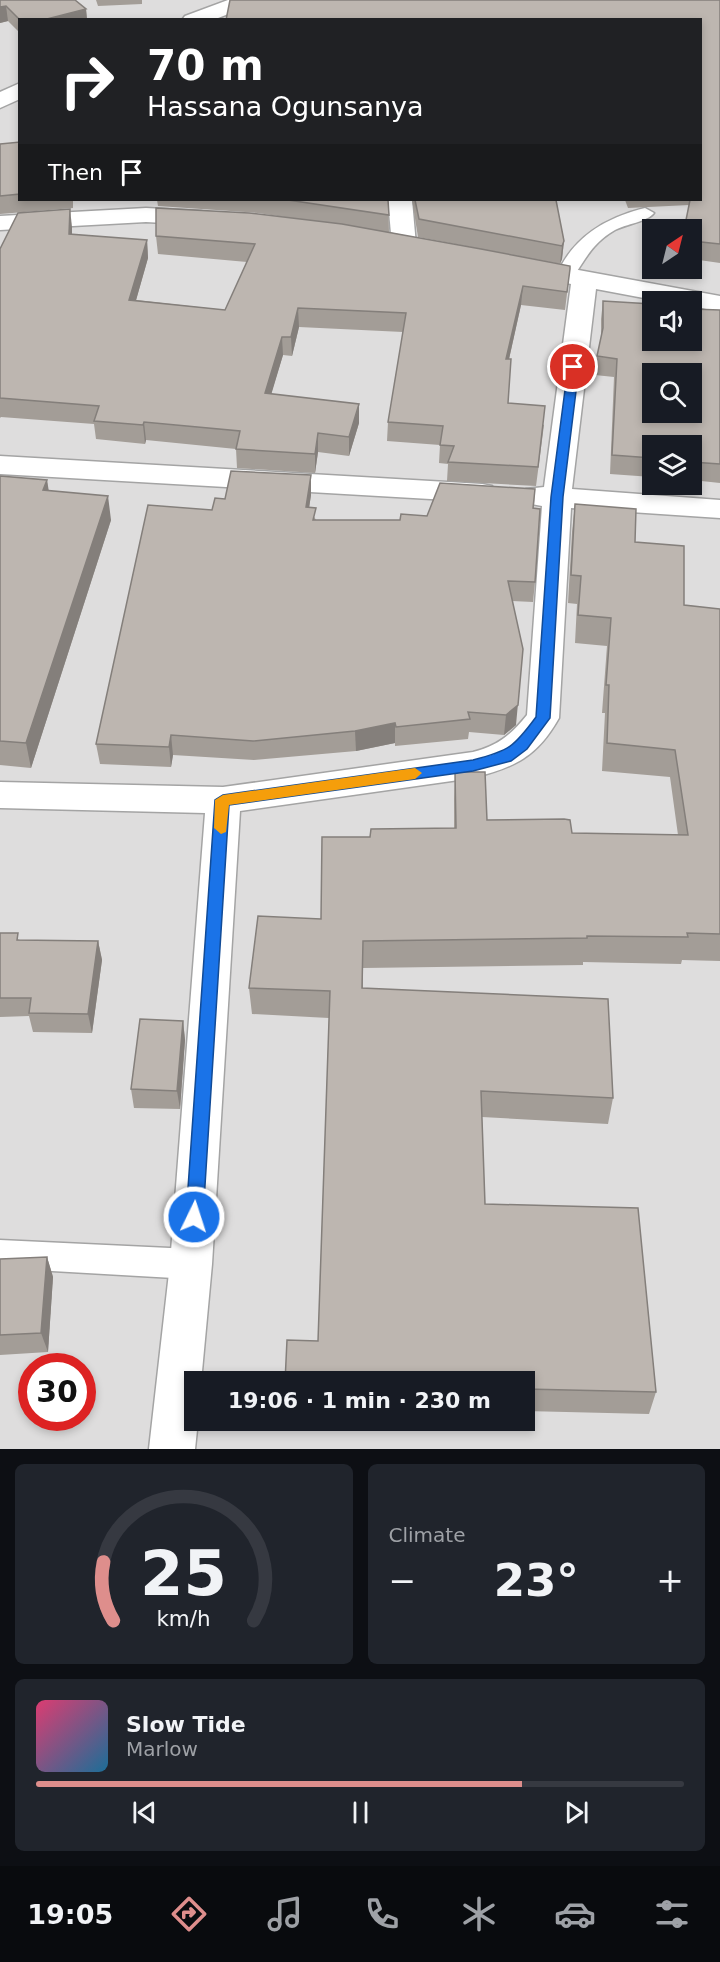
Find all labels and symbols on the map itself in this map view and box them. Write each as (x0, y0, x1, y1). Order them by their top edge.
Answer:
north arrow (642, 219, 702, 279)
pin (547, 341, 598, 392)
position arrow (162, 1185, 226, 1249)
speed limit sign: 30 (18, 1353, 96, 1431)

